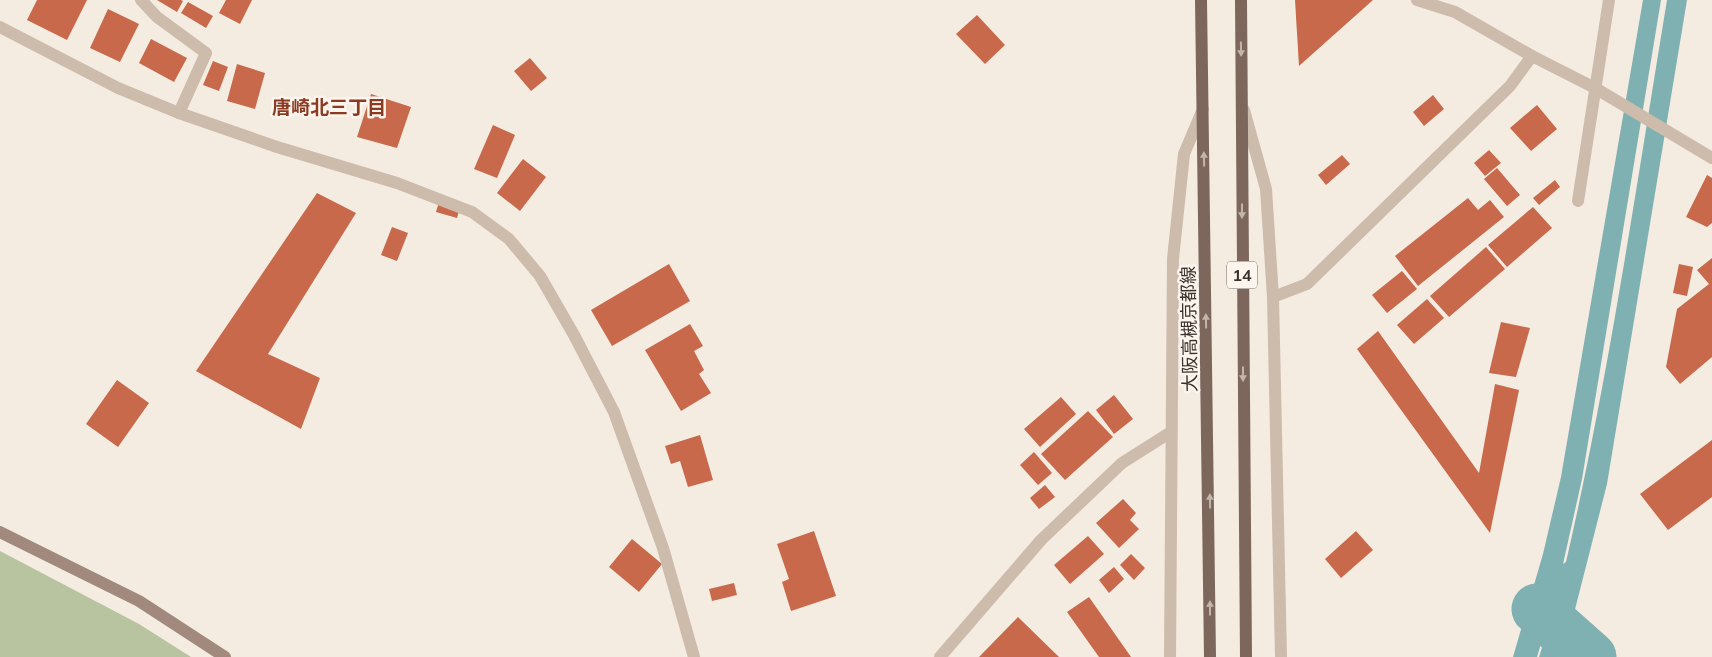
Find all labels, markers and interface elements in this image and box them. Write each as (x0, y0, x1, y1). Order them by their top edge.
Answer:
one-way arrow (1237, 41, 1245, 57)
district label: 唐崎北三丁目 (272, 95, 386, 119)
one-way arrow (1200, 151, 1208, 167)
one-way arrow (1238, 203, 1246, 219)
road number: 14 (1227, 262, 1257, 288)
street label: 大阪高槻京都線 (1176, 266, 1202, 392)
one-way arrow (1202, 313, 1210, 329)
one-way arrow (1239, 366, 1247, 382)
one-way arrow (1205, 493, 1213, 509)
one-way arrow (1206, 600, 1214, 616)

